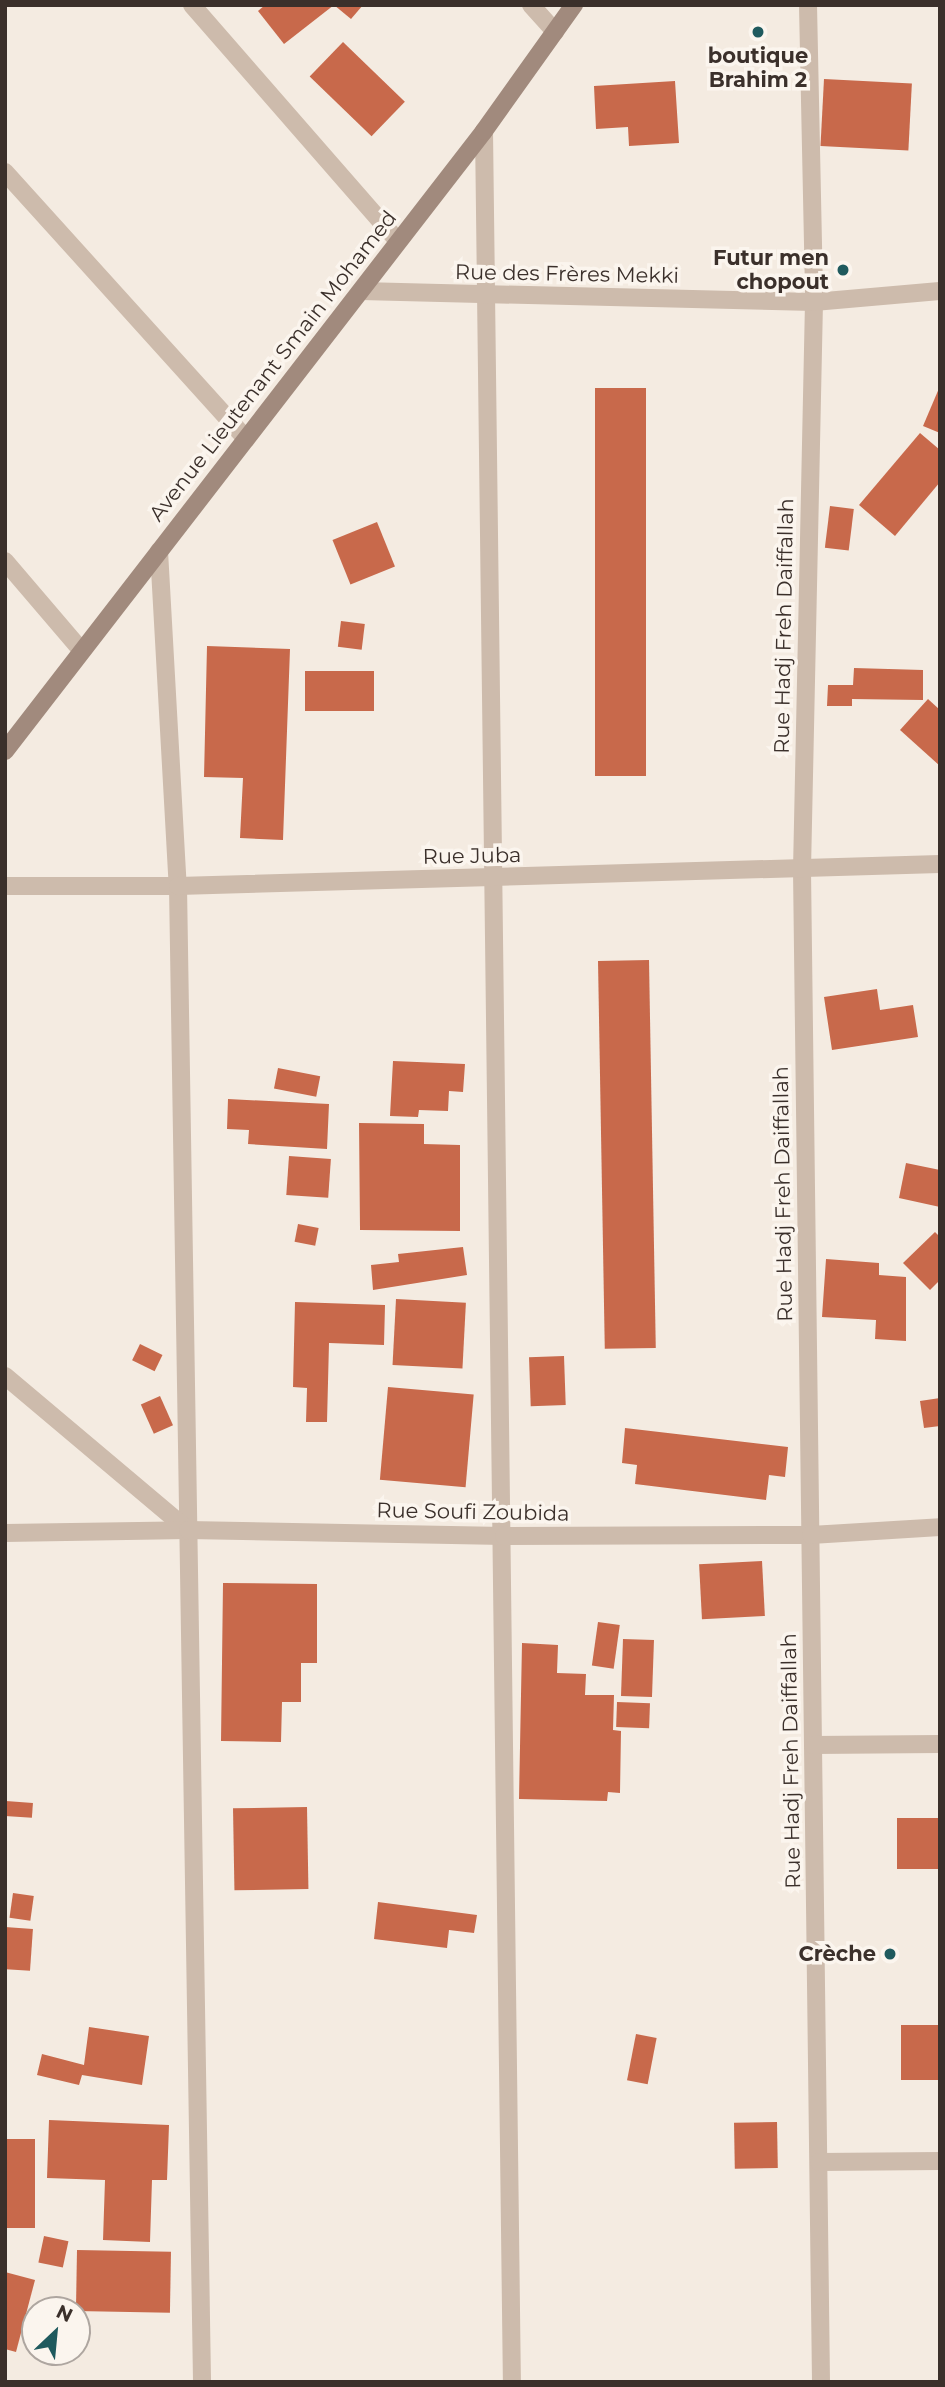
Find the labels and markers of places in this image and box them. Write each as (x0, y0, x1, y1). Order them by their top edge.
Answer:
marker: boutique Brahim 2 (750, 24, 766, 40)
place label: boutique Brahim 2 (708, 43, 808, 93)
place label: Futur men chopout (713, 245, 829, 295)
marker: Futur men chopout (835, 262, 851, 278)
place label: Crèche (798, 1941, 876, 1967)
marker: Crèche (882, 1946, 898, 1962)

